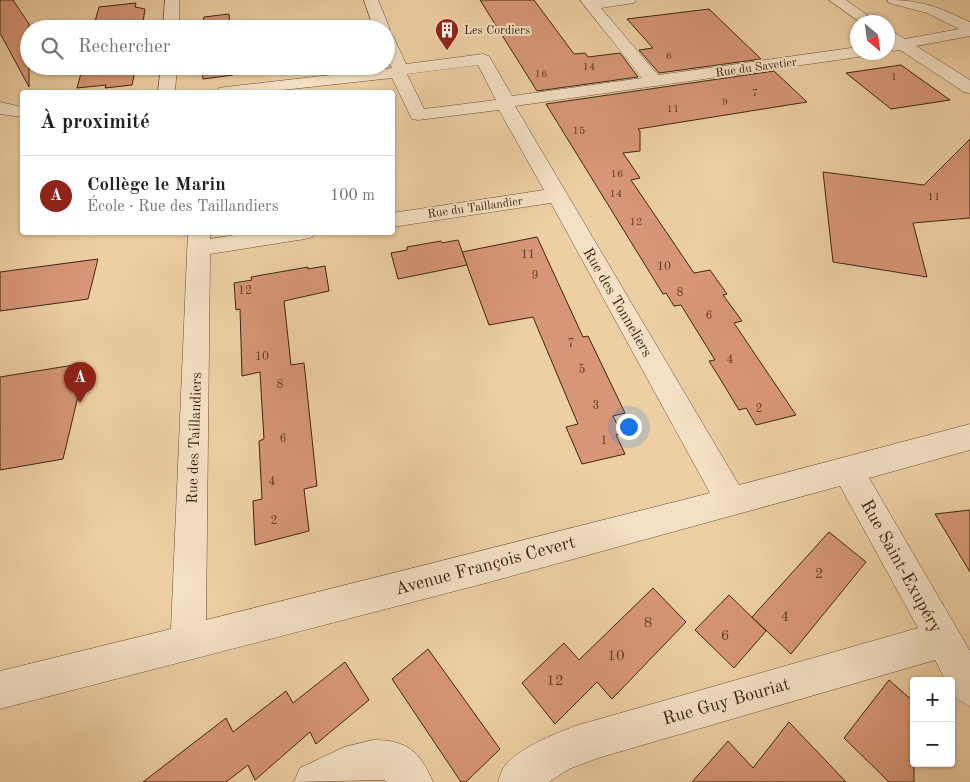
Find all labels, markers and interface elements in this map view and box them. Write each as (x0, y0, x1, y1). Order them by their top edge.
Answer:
north arrow (850, 15, 895, 60)
building icon: Les Cordiers (434, 17, 460, 51)
search box (20, 20, 395, 75)
place label: Les Cordiers (464, 25, 530, 37)
icon: search (38, 34, 66, 62)
text: Rechercher (78, 38, 171, 57)
house number: 6 (666, 51, 672, 62)
street label: Rue du Savetier (715, 56, 798, 80)
house number: 14 (583, 62, 595, 73)
house number: 16 (535, 69, 547, 80)
house number: 1 (891, 72, 897, 83)
house number: 7 (752, 88, 758, 99)
house number: 9 (722, 97, 728, 108)
house number: 11 (667, 104, 679, 115)
text: À proximité (40, 112, 150, 133)
house number: 15 (573, 126, 585, 137)
house number: 16 (611, 169, 623, 180)
text: Collège le Marin (87, 176, 226, 195)
text: A (50, 188, 62, 204)
text: 100 m (330, 188, 375, 204)
house number: 14 (610, 189, 622, 200)
house number: 11 (928, 192, 940, 203)
street label: Rue du Taillandier (427, 195, 524, 221)
text: École · Rue des Taillandiers (87, 199, 279, 215)
house number: 12 (630, 217, 642, 228)
street label: Rue des Tonneliers (579, 246, 654, 360)
house number: 11 (521, 249, 535, 261)
house number: 10 (657, 261, 671, 273)
house number: 9 (532, 270, 538, 282)
house number: 12 (238, 285, 252, 297)
house number: 8 (677, 287, 684, 299)
house number: 6 (706, 310, 713, 322)
house number: 7 (568, 338, 574, 350)
house number: 10 (255, 351, 269, 363)
house number: 4 (727, 354, 734, 366)
pin: A (64, 362, 96, 403)
house number: 5 (579, 363, 586, 376)
street label: Rue des Taillandiers (186, 372, 205, 504)
house number: 8 (277, 379, 284, 391)
house number: 3 (593, 400, 599, 412)
house number: 2 (756, 403, 762, 415)
your location (616, 414, 642, 440)
house number: 6 (280, 433, 287, 445)
house number: 1 (601, 435, 607, 447)
house number: 4 (269, 476, 276, 488)
street label: Rue Saint-Exupéry (857, 497, 945, 637)
house number: 2 (271, 515, 277, 527)
street label: Avenue François Cevert (393, 533, 577, 599)
house number: 2 (815, 567, 823, 582)
house number: 4 (781, 610, 789, 625)
house number: 8 (644, 616, 652, 631)
house number: 6 (721, 629, 729, 644)
house number: 10 (607, 649, 625, 664)
house number: 12 (546, 674, 564, 689)
street label: Rue Guy Bouriat (661, 675, 792, 729)
map controls (910, 677, 955, 767)
button: + (910, 677, 955, 722)
button: − (910, 722, 955, 767)

